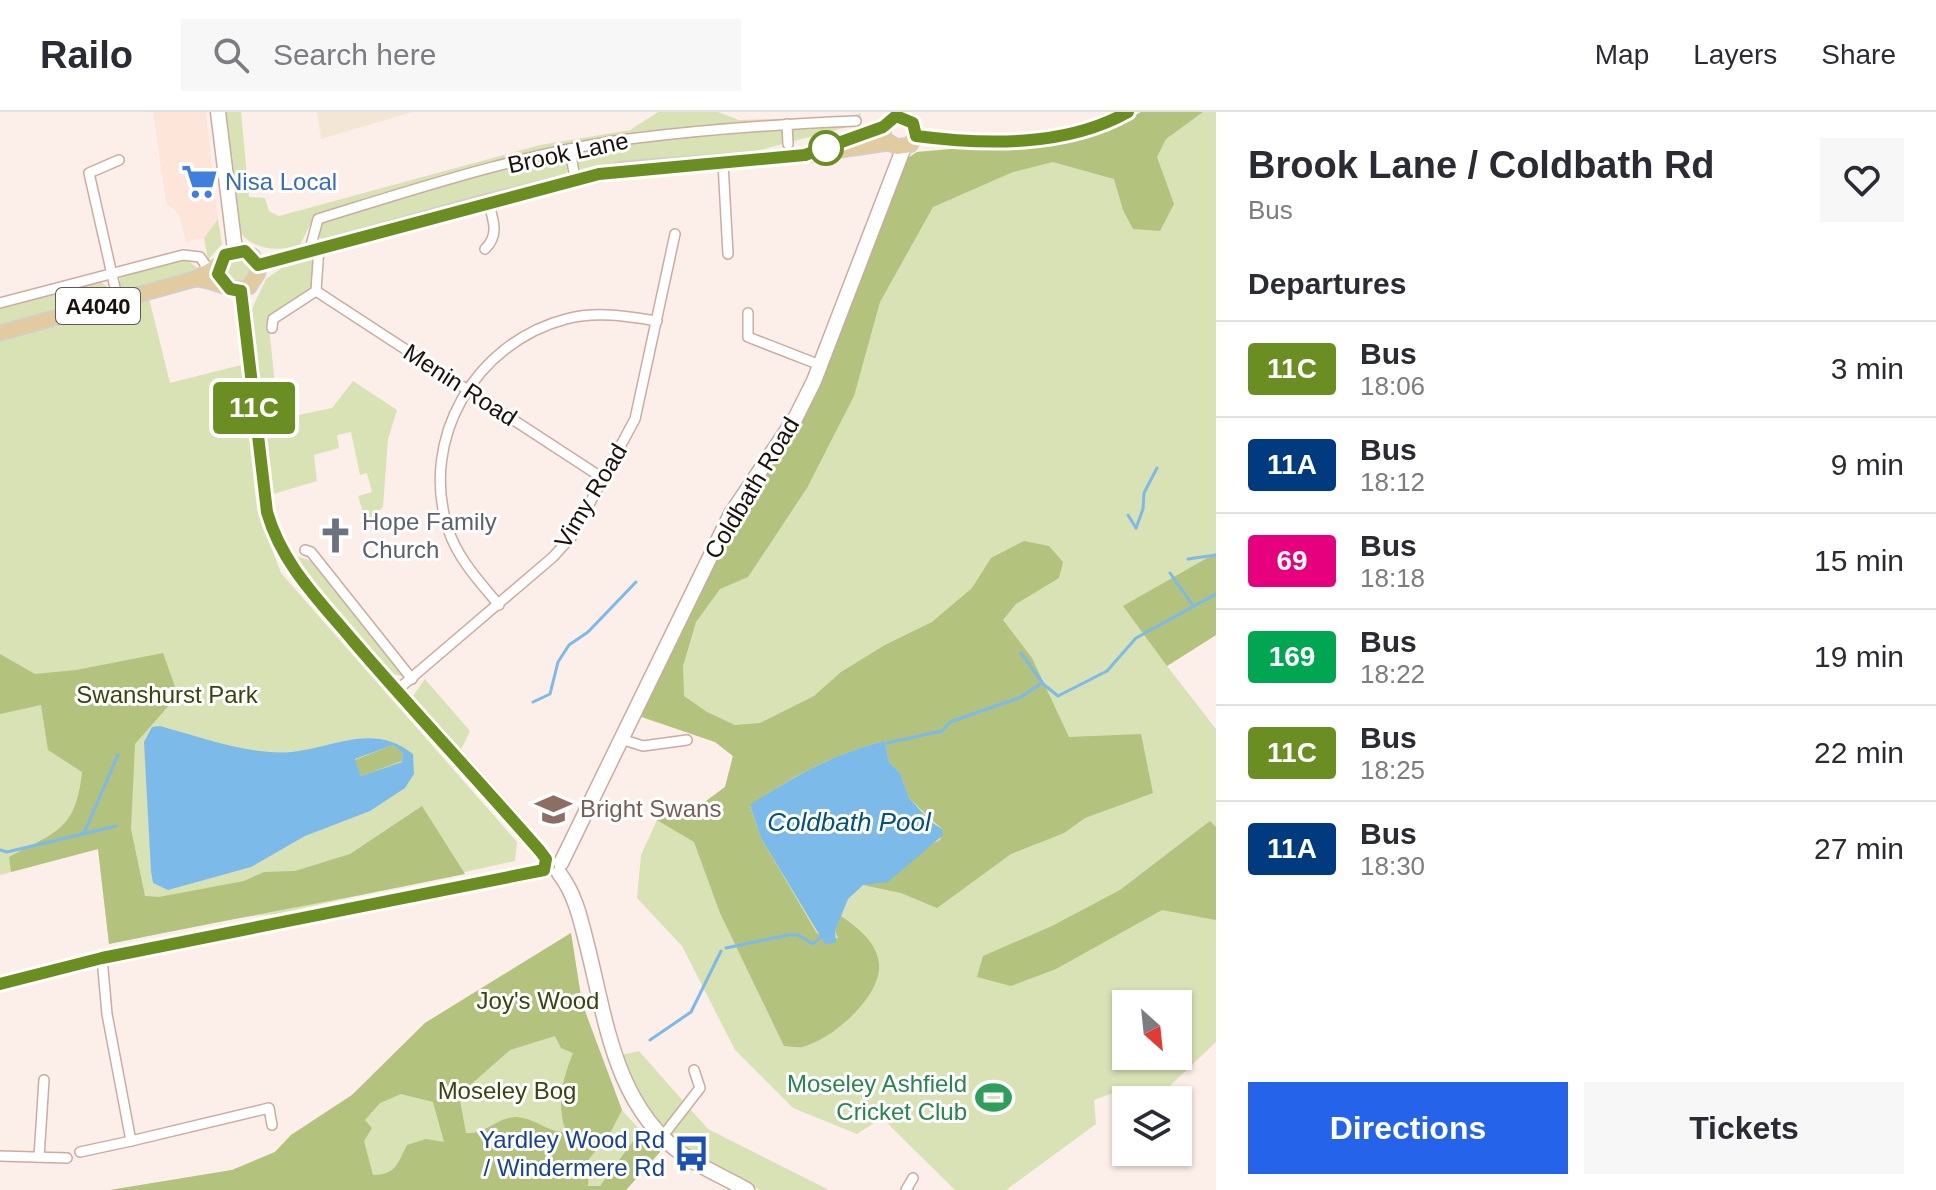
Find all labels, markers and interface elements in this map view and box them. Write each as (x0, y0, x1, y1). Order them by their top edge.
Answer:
search box (181, 19, 741, 91)
icon: search (209, 33, 253, 77)
text: Railo (40, 34, 133, 76)
text: Search here (273, 38, 436, 71)
text: Map (1595, 39, 1649, 70)
text: Layers (1693, 39, 1777, 70)
text: Share (1821, 39, 1896, 70)
street label: Brook Lane (505, 127, 631, 178)
unlabelled marker (809, 131, 843, 165)
button: heart (1820, 138, 1904, 222)
text: Brook Lane / Coldbath Rd (1248, 144, 1715, 186)
supermarket icon: Nisa Local (180, 163, 218, 201)
place label: Nisa Local (225, 168, 337, 195)
text: Bus (1248, 195, 1293, 225)
text: Departures (1248, 267, 1406, 300)
road number: A4040 (56, 288, 140, 324)
text: Bus (1360, 337, 1417, 370)
street label: Menin Road (399, 338, 522, 431)
text: 3 min (1831, 352, 1904, 385)
text: 11C (1267, 353, 1317, 384)
text: 18:06 (1360, 371, 1425, 401)
line badge: 11C (208, 382, 300, 434)
text: 11C (229, 392, 279, 423)
street label: Coldbath Road (699, 412, 804, 563)
text: Bus (1360, 433, 1417, 466)
street label: Vimy Road (549, 439, 632, 553)
text: 9 min (1831, 448, 1904, 481)
text: 11A (1267, 449, 1317, 480)
text: 18:12 (1360, 467, 1425, 497)
place label: Hope Family Church (362, 508, 497, 563)
church icon: Hope Family Church (317, 517, 355, 555)
text: Bus (1360, 529, 1417, 562)
text: 15 min (1814, 544, 1904, 577)
text: 69 (1276, 545, 1308, 576)
text: 18:18 (1360, 563, 1425, 593)
text: Bus (1360, 625, 1417, 658)
text: 19 min (1814, 640, 1904, 673)
text: 169 (1269, 641, 1315, 672)
text: 18:22 (1360, 659, 1425, 689)
park label: Swanshurst Park (76, 681, 259, 708)
text: Bus (1360, 721, 1417, 754)
text: 22 min (1814, 736, 1904, 769)
text: 11C (1267, 737, 1317, 768)
text: 18:25 (1360, 755, 1425, 785)
school or university icon: Bright Swans (535, 790, 573, 828)
place label: Bright Swans (580, 795, 721, 822)
water label: Coldbath Pool (767, 807, 932, 837)
text: Bus (1360, 817, 1417, 850)
text: 27 min (1814, 832, 1904, 865)
text: 11A (1267, 833, 1317, 864)
text: 18:30 (1360, 851, 1425, 881)
park label: Joy's Wood (477, 987, 599, 1014)
north arrow (1112, 990, 1192, 1070)
map controls (1112, 990, 1192, 1166)
place label: Moseley Ashfield Cricket Club (787, 1070, 967, 1125)
park label: Moseley Bog (438, 1077, 576, 1104)
sports icon: Moseley Ashfield Cricket Club (974, 1079, 1012, 1117)
button: Directions (1248, 1082, 1568, 1174)
button: Tickets (1584, 1082, 1904, 1174)
button: layers (1112, 1086, 1192, 1166)
place label: Yardley Wood Rd / Windermere Rd (479, 1126, 665, 1181)
bus stop icon: Yardley Wood Rd / Windermere Rd (672, 1135, 710, 1173)

